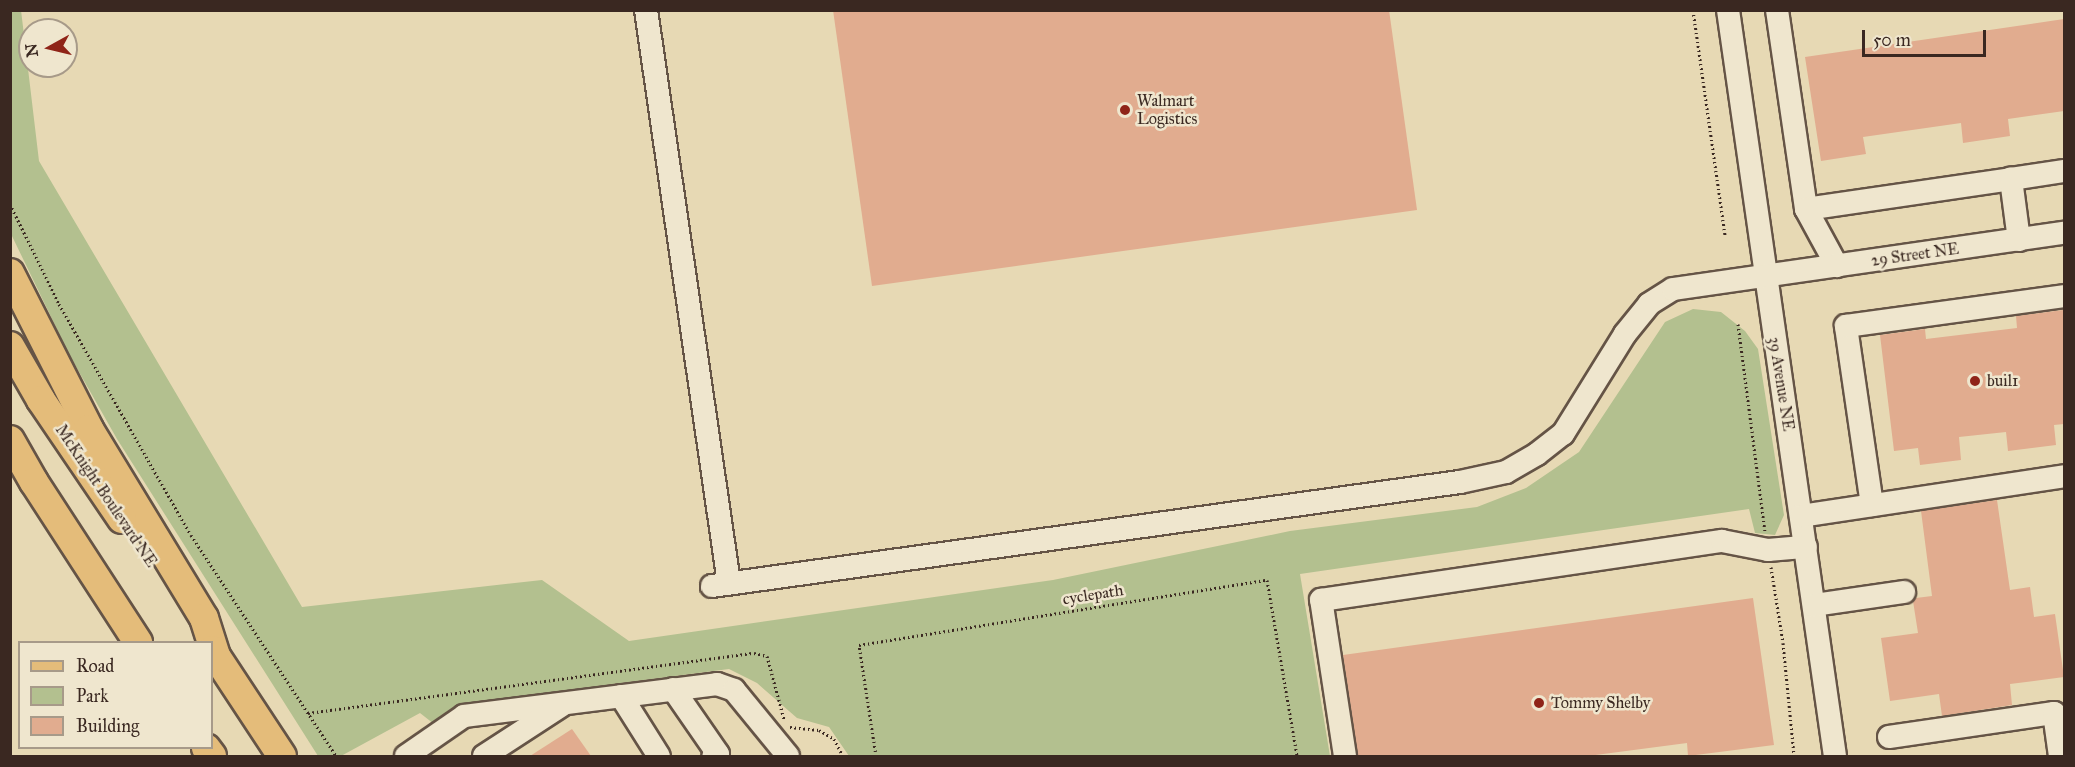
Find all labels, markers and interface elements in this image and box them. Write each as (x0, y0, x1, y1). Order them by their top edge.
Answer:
north arrow (18, 18, 78, 78)
scale bar (1865, 18, 1990, 56)
text: 50 m (1873, 29, 1911, 51)
text: N (21, 42, 42, 58)
place label: Walmart Logistics (1137, 91, 1197, 129)
marker: Walmart Logistics (1118, 103, 1132, 117)
street label: 29 Street NE (1870, 239, 1960, 271)
street label: 39 Avenue NE (1764, 336, 1798, 432)
place label: buil1 (1987, 371, 2018, 391)
marker: buil1 (1968, 374, 1982, 388)
street label: McKnight Boulevard NE (51, 421, 161, 571)
street label: cyclepath (1061, 581, 1125, 609)
legend (18, 641, 213, 749)
text: Road (76, 655, 114, 677)
text: Park (76, 685, 109, 707)
place label: Tommy Shelby (1551, 693, 1650, 713)
marker: Tommy Shelby (1532, 696, 1546, 710)
text: Building (76, 715, 139, 737)

